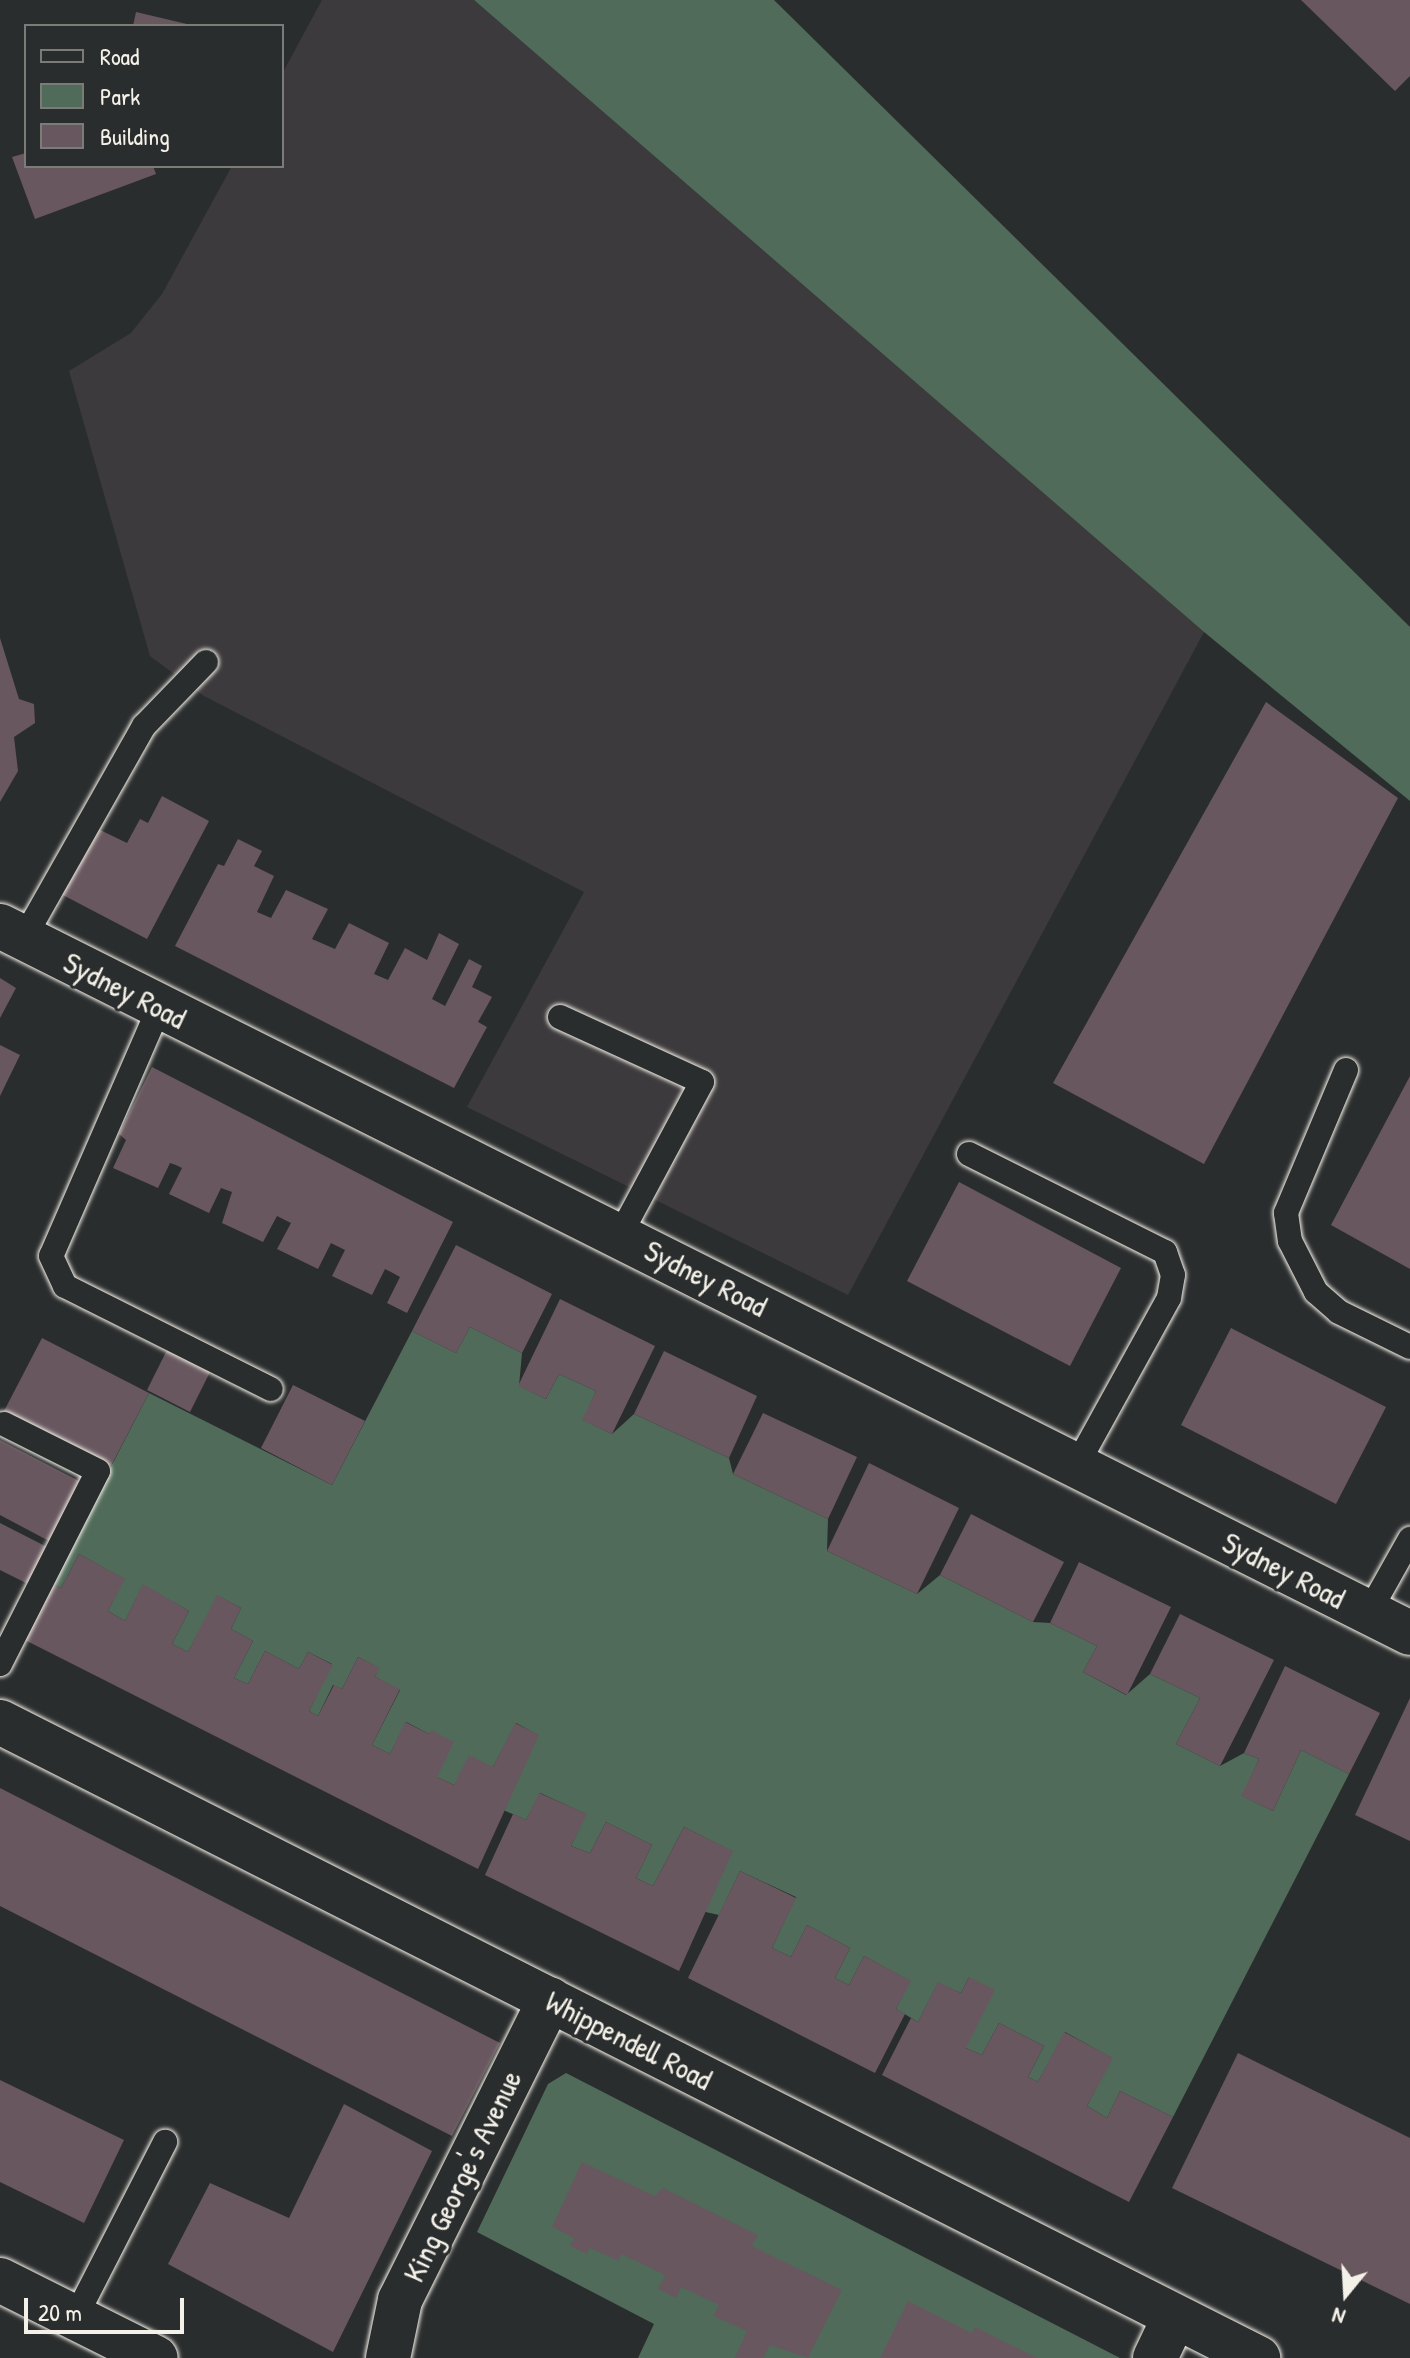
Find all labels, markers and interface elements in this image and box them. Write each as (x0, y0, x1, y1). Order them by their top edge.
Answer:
legend (24, 24, 284, 168)
text: Road (100, 40, 139, 72)
text: Park (100, 80, 140, 112)
text: Building (100, 120, 170, 152)
street label: Sydney Road (58, 944, 192, 1036)
street label: Sydney Road (639, 1232, 773, 1324)
street label: Sydney Road (1217, 1524, 1351, 1616)
street label: Whippendell Road (540, 1983, 718, 2097)
street label: King George's Avenue (395, 2064, 529, 2288)
north arrow (1306, 2254, 1386, 2334)
scale bar (28, 2282, 188, 2332)
text: 20 m (38, 2296, 82, 2328)
text: N (1328, 2301, 1349, 2333)

